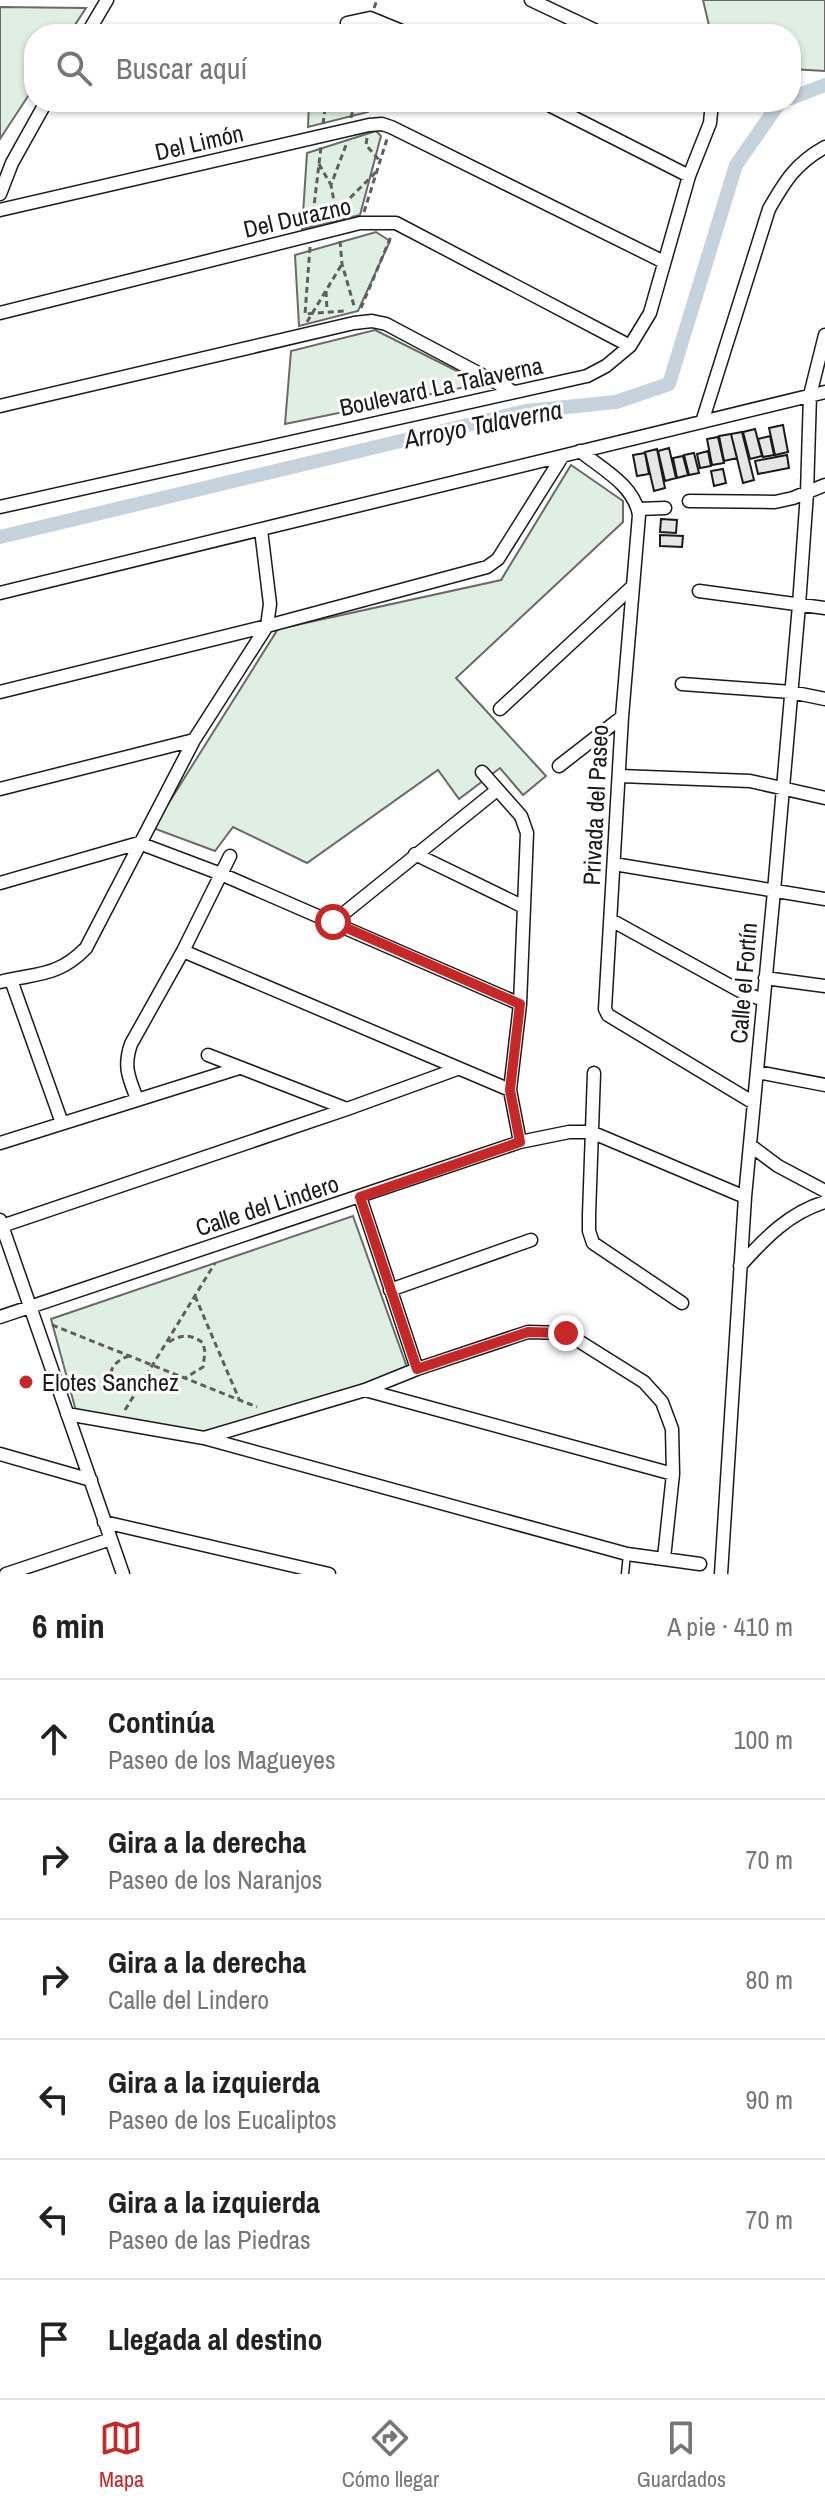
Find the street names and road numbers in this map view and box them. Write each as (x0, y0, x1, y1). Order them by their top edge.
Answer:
street label: Del Limón (152, 116, 246, 168)
street label: Del Durazno (240, 189, 354, 245)
street label: Boulevard La Talaverna (337, 349, 546, 423)
street label: Privada del Paseo (575, 724, 615, 886)
street label: Calle el Fortín (722, 921, 764, 1045)
street label: Calle del Lindero (191, 1167, 343, 1243)

